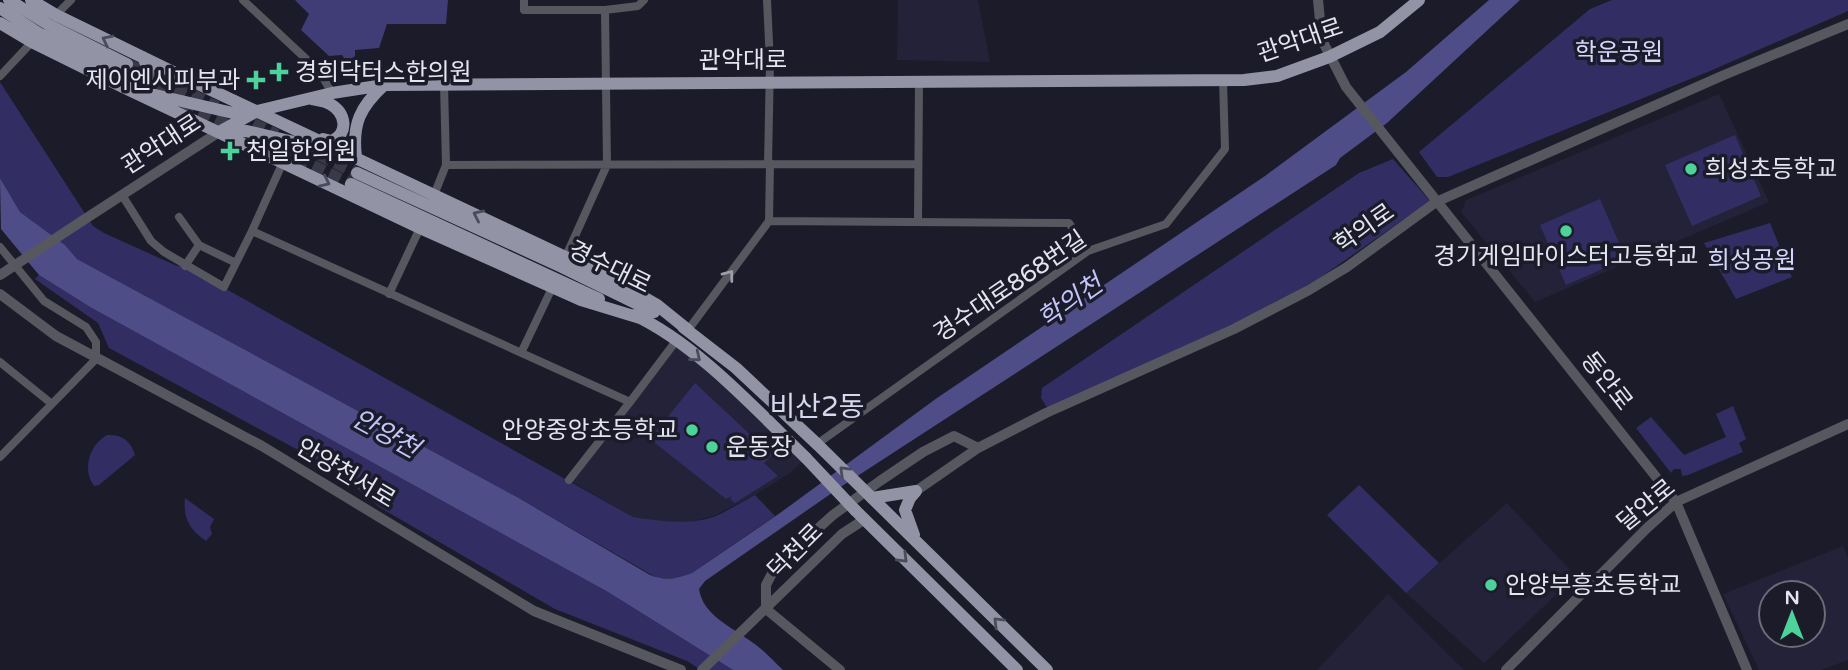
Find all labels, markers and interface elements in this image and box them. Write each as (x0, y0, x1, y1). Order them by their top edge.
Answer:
street label: 관악대로 (1254, 12, 1347, 69)
one-way arrow (102, 34, 114, 48)
park label: 학운공원 (1575, 38, 1663, 67)
street label: 관악대로 (699, 46, 787, 75)
place label: 경희닥터스한의원 (295, 58, 472, 87)
marker: 경희닥터스한의원 (269, 62, 289, 82)
place label: 제이엔시피부과 (85, 66, 240, 95)
marker: 제이엔시피부과 (246, 70, 266, 90)
street label: 관악대로 (116, 108, 206, 181)
place label: 천일한의원 (246, 137, 356, 166)
marker: 천일한의원 (220, 141, 240, 161)
place label: 희성초등학교 (1705, 155, 1837, 184)
marker: 희성초등학교 (1683, 161, 1699, 177)
one-way arrow (318, 174, 330, 188)
street label: 학의로 (1329, 198, 1400, 259)
one-way arrow (473, 210, 485, 224)
marker: 경기게임마이스터고등학교 (1558, 223, 1574, 239)
street label: 경수대로868번길 (929, 225, 1092, 348)
street label: 경수대로 (564, 235, 656, 300)
place label: 경기게임마이스터고등학교 (1434, 242, 1698, 271)
park label: 희성공원 (1708, 246, 1796, 275)
water label: 학의천 (1032, 266, 1111, 335)
one-way arrow (720, 270, 733, 283)
street label: 동안로 (1575, 346, 1638, 416)
one-way arrow (689, 348, 701, 361)
district label: 비산2동 (770, 390, 864, 424)
water label: 안양천 (347, 402, 427, 466)
place label: 안양중앙초등학교 (501, 416, 678, 445)
marker: 안양중앙초등학교 (684, 422, 700, 438)
street label: 안양천서로 (291, 433, 401, 514)
place label: 운동장 (726, 433, 792, 462)
marker: 운동장 (704, 439, 720, 455)
one-way arrow (840, 466, 853, 479)
street label: 달안로 (1611, 473, 1681, 538)
street label: 덕천로 (762, 518, 829, 585)
one-way arrow (895, 549, 908, 562)
place label: 안양부흥초등학교 (1505, 571, 1682, 600)
marker: 안양부흥초등학교 (1483, 577, 1499, 593)
north arrow (1757, 579, 1827, 649)
text: N (1784, 587, 1800, 609)
one-way arrow (994, 617, 1007, 630)

